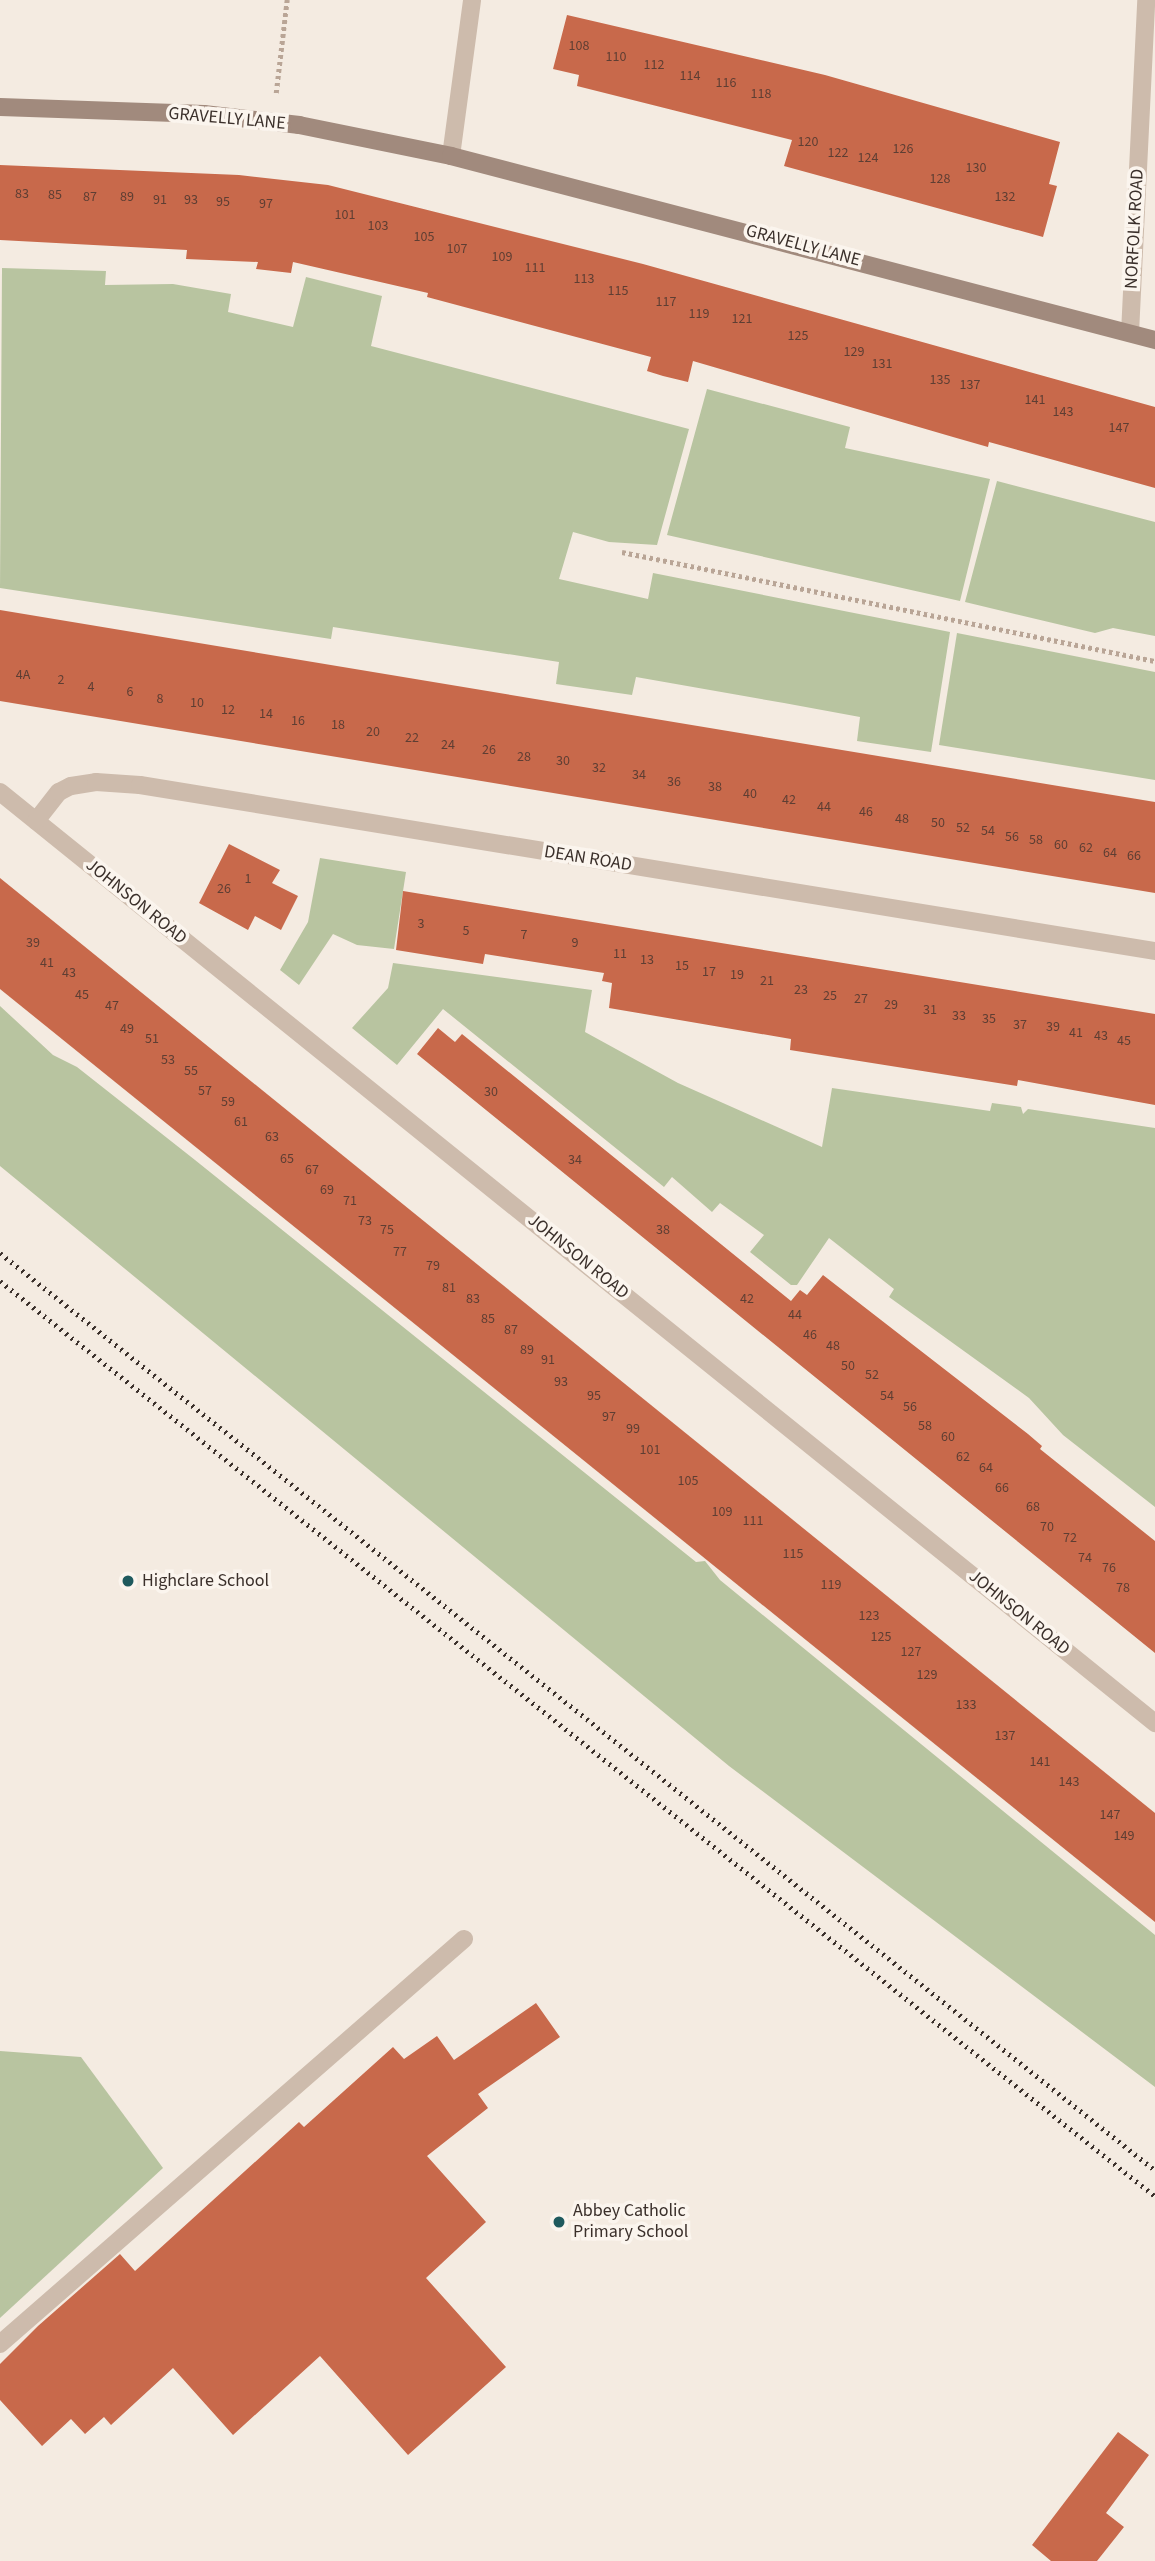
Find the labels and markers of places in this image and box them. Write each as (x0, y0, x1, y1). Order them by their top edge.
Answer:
place label: Highclare School (142, 1570, 269, 1592)
marker: Highclare School (120, 1573, 136, 1589)
place label: Abbey Catholic Primary School (573, 2201, 688, 2244)
marker: Abbey Catholic Primary School (551, 2214, 567, 2230)

